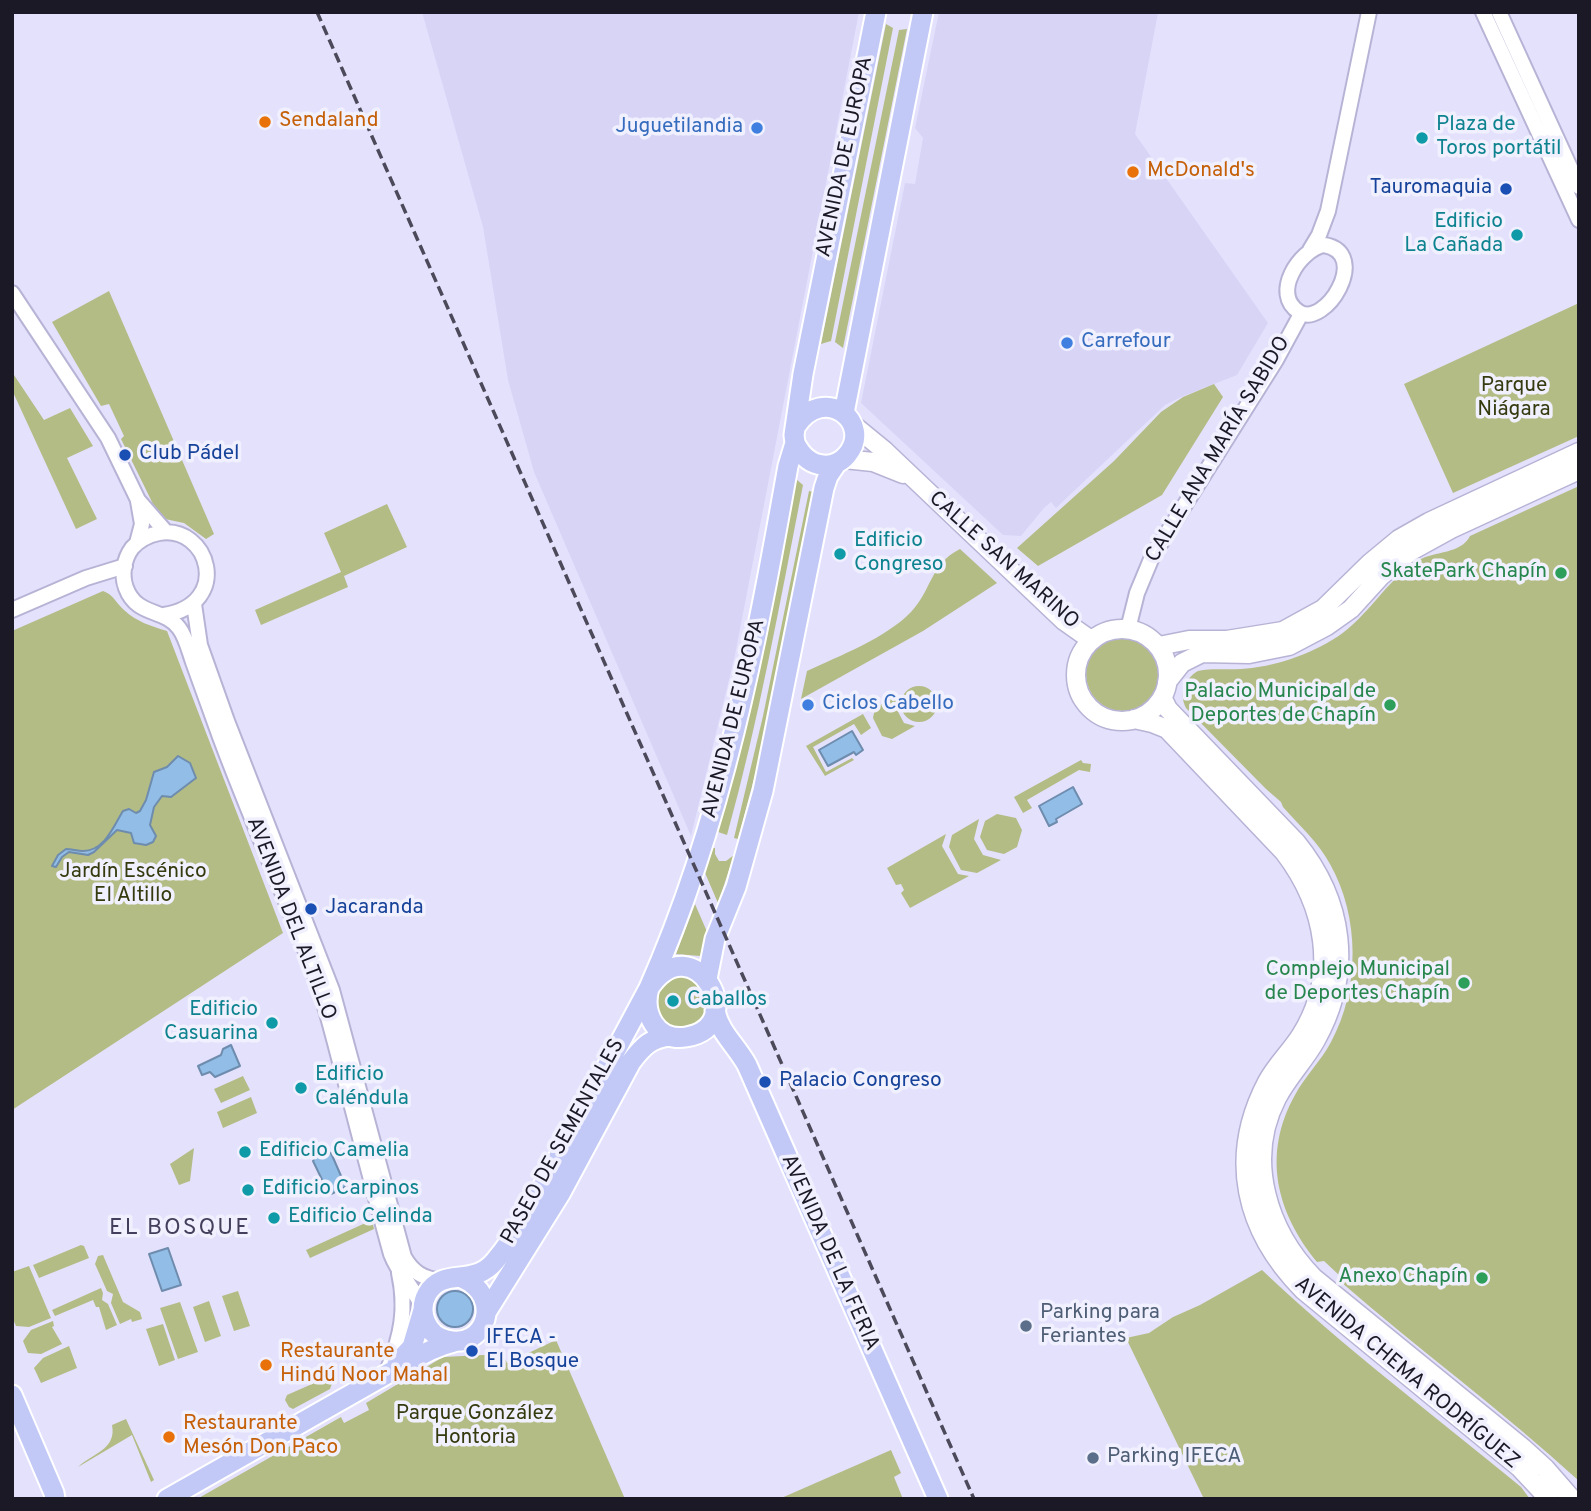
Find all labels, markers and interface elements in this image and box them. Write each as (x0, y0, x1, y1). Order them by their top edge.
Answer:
street label: AVENIDA DE EUROPA (812, 54, 880, 260)
place label: Sendaland (279, 109, 378, 135)
place label: Plaza de Toros portátil (1436, 113, 1562, 163)
marker: Sendaland (257, 114, 273, 130)
place label: Juguetilandia (615, 115, 743, 141)
marker: Juguetilandia (749, 120, 765, 136)
marker: Plaza de Toros portátil (1414, 130, 1430, 146)
place label: McDonald's (1147, 159, 1255, 185)
marker: McDonald's (1125, 164, 1141, 180)
place label: Tauromaquia (1370, 176, 1492, 202)
marker: Tauromaquia (1498, 181, 1514, 197)
place label: Edificio La Cañada (1404, 210, 1503, 260)
marker: Edificio La Cañada (1509, 227, 1525, 243)
place label: Carrefour (1081, 330, 1171, 356)
street label: CALLE ANA MARÍA SABIDO (1141, 332, 1297, 568)
marker: Carrefour (1059, 335, 1075, 351)
park label: Parque Niágara (1477, 374, 1551, 424)
place label: Club Pádel (139, 442, 240, 468)
marker: Club Pádel (117, 447, 133, 463)
street label: CALLE SAN MARINO (923, 487, 1083, 635)
place label: Edificio Congreso (854, 529, 944, 579)
marker: Edificio Congreso (832, 546, 848, 562)
place label: SkatePark Chapín (1380, 560, 1547, 586)
marker: SkatePark Chapín (1553, 565, 1569, 581)
street label: AVENIDA DE EUROPA (698, 617, 772, 821)
place label: Palacio Municipal de Deportes de Chapín (1184, 680, 1376, 730)
place label: Ciclos Cabello (822, 692, 954, 718)
marker: Ciclos Cabello (800, 697, 816, 713)
marker: Palacio Municipal de Deportes de Chapín (1382, 697, 1398, 713)
street label: AVENIDA DEL ALTILLO (240, 814, 340, 1024)
park label: Jardín Escénico El Altillo (59, 860, 207, 910)
place label: Jacaranda (325, 896, 423, 922)
marker: Jacaranda (303, 901, 319, 917)
place label: Complejo Municipal de Deportes Chapín (1265, 958, 1450, 1008)
marker: Complejo Municipal de Deportes Chapín (1456, 975, 1472, 991)
place label: Caballos (687, 988, 767, 1014)
marker: Caballos (665, 993, 681, 1009)
place label: Edificio Casuarina (164, 998, 258, 1048)
marker: Edificio Casuarina (264, 1015, 280, 1031)
street label: PASEO DE SEMENTALES (497, 1035, 631, 1249)
place label: Edificio Caléndula (315, 1063, 409, 1113)
place label: Palacio Congreso (779, 1069, 942, 1095)
marker: Palacio Congreso (757, 1074, 773, 1090)
marker: Edificio Caléndula (293, 1080, 309, 1096)
place label: Edificio Camelia (259, 1139, 409, 1165)
marker: Edificio Camelia (237, 1144, 253, 1160)
street label: AVENIDA DE LA FERIA (774, 1151, 884, 1355)
place label: Edificio Carpinos (262, 1177, 419, 1203)
marker: Edificio Carpinos (240, 1182, 256, 1198)
place label: Edificio Celinda (288, 1205, 433, 1231)
marker: Edificio Celinda (266, 1210, 282, 1226)
district label: EL BOSQUE (110, 1215, 250, 1243)
place label: Anexo Chapín (1338, 1265, 1468, 1291)
marker: Anexo Chapín (1474, 1270, 1490, 1286)
street label: AVENIDA CHEMA RODRÍGUEZ (1288, 1272, 1524, 1476)
place label: Parking para Feriantes (1040, 1301, 1160, 1351)
marker: Parking para Feriantes (1018, 1318, 1034, 1334)
place label: IFECA - El Bosque (486, 1326, 579, 1376)
place label: Restaurante Hindú Noor Mahal (280, 1340, 448, 1390)
marker: IFECA - El Bosque (464, 1343, 480, 1359)
marker: Restaurante Hindú Noor Mahal (258, 1357, 274, 1373)
park label: Parque González Hontoria (396, 1402, 554, 1452)
place label: Restaurante Mesón Don Paco (183, 1412, 338, 1462)
marker: Restaurante Mesón Don Paco (161, 1429, 177, 1445)
place label: Parking IFECA (1107, 1445, 1242, 1471)
marker: Parking IFECA (1085, 1450, 1101, 1466)

